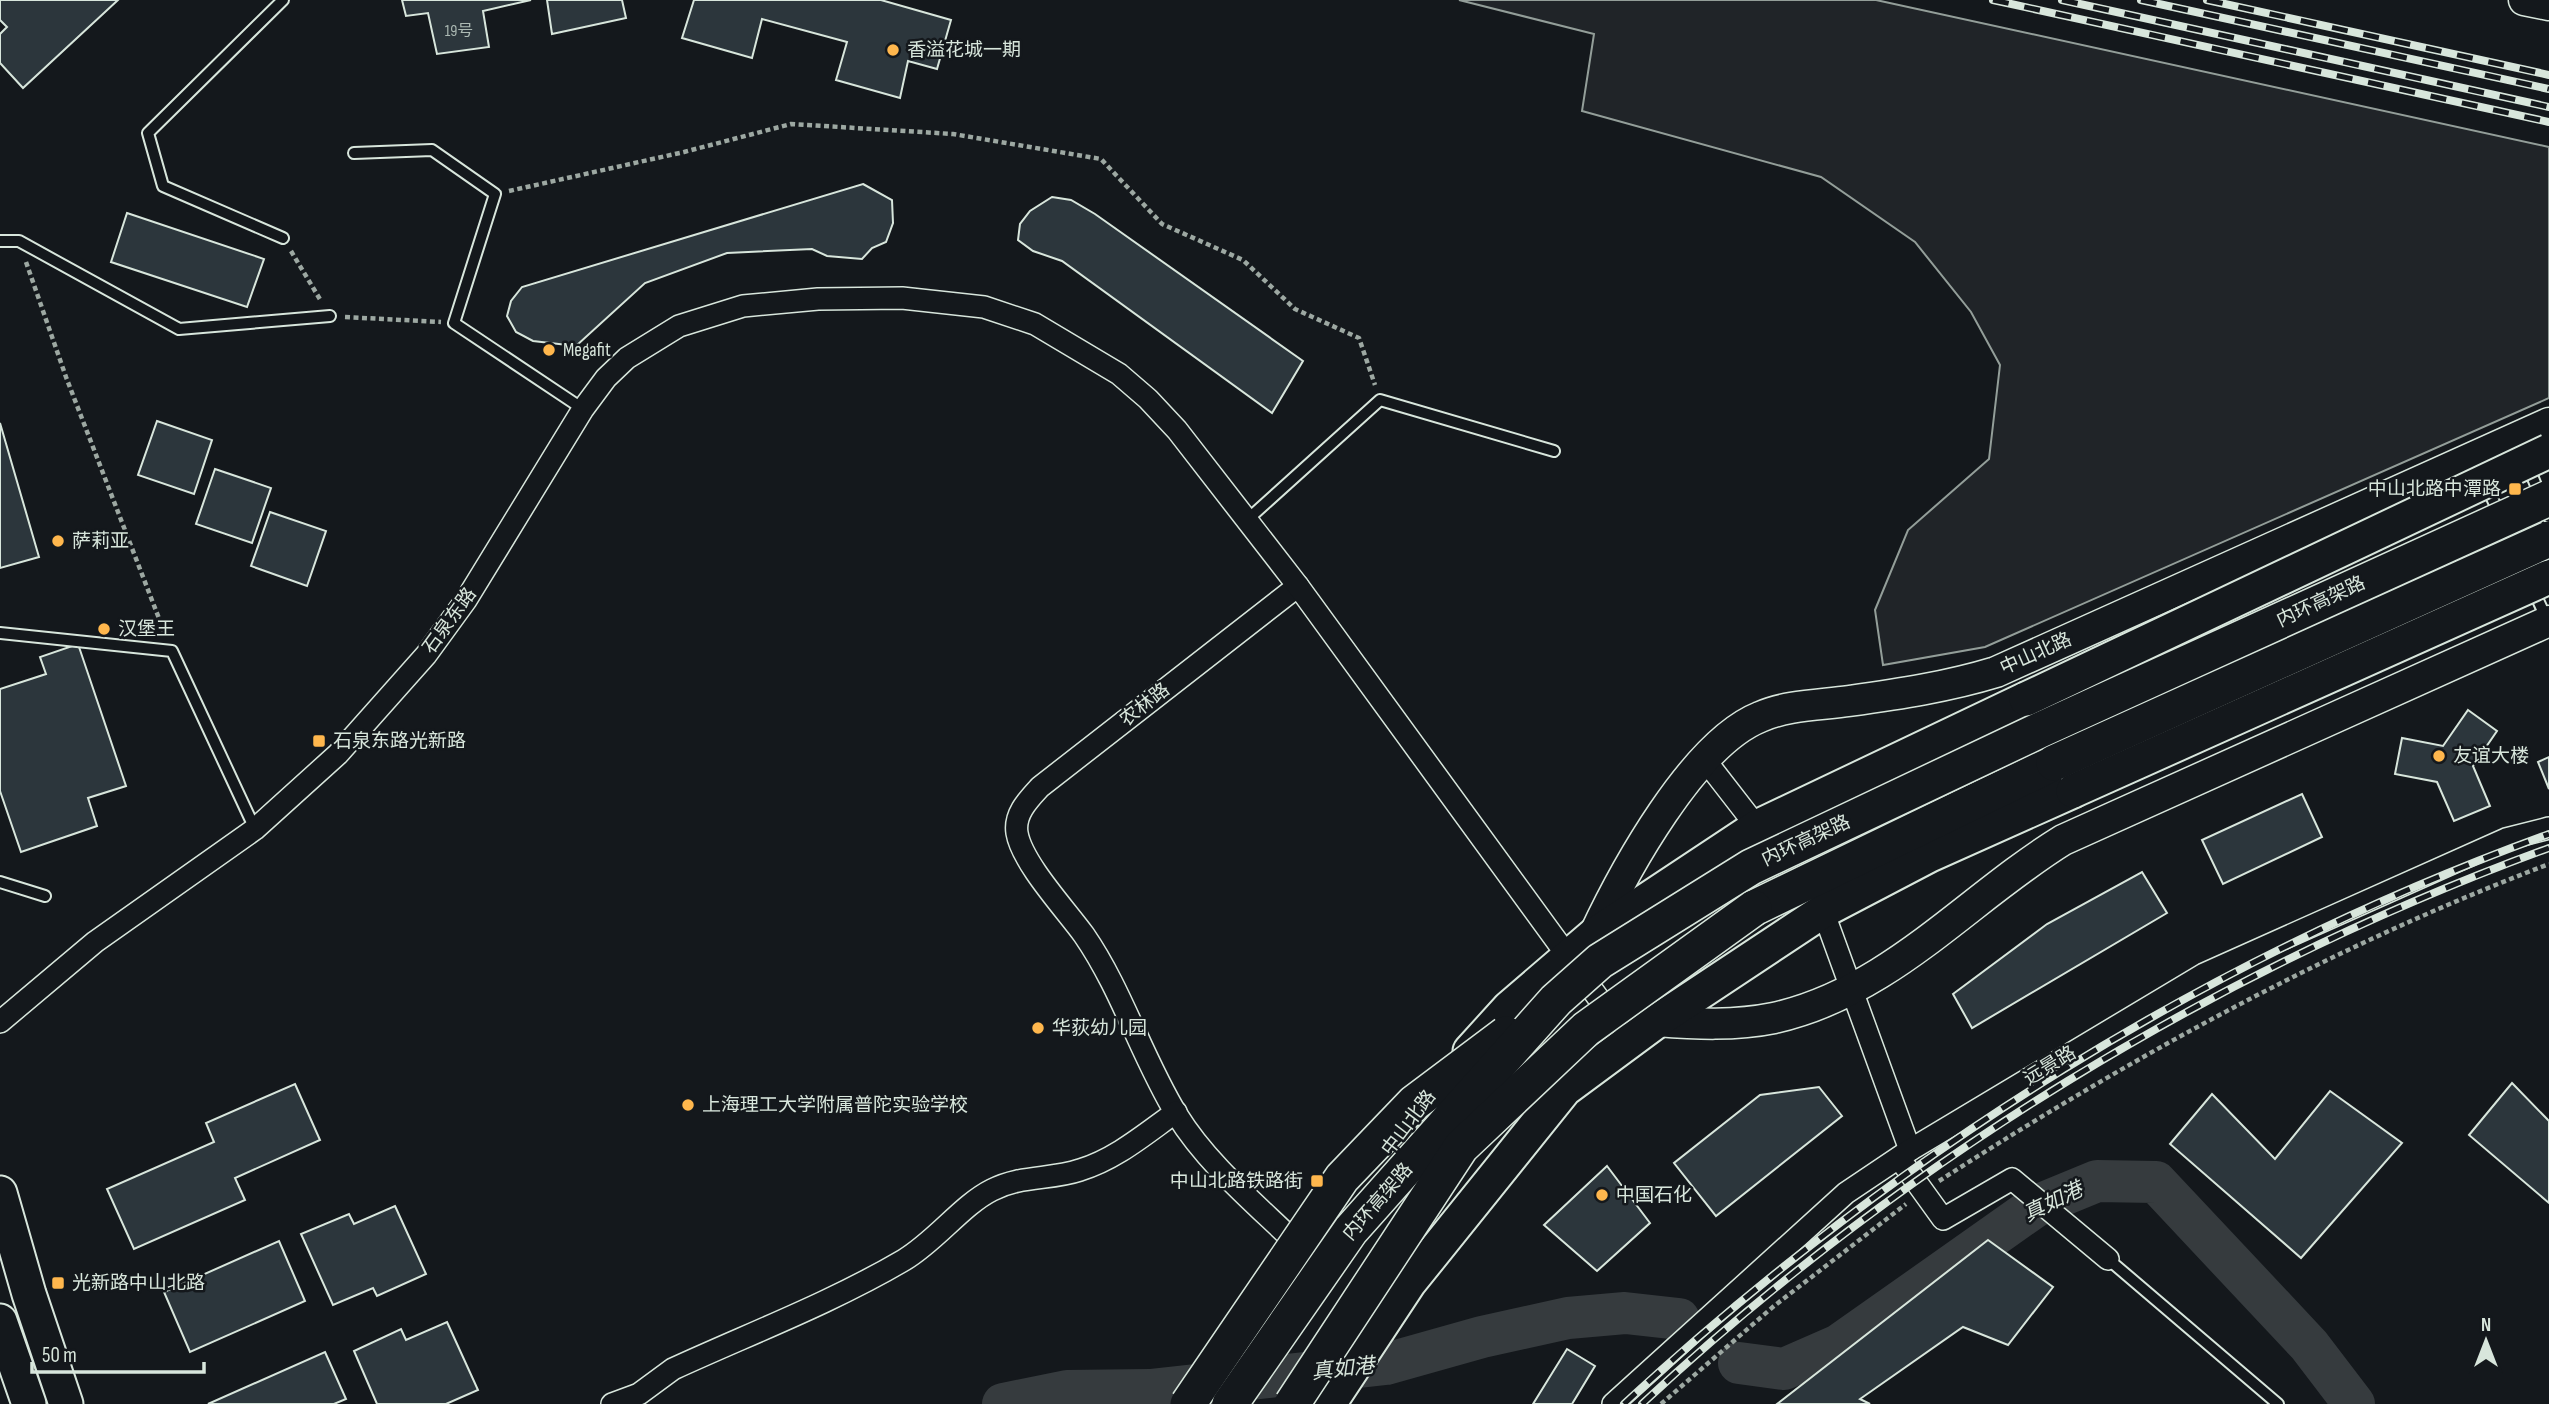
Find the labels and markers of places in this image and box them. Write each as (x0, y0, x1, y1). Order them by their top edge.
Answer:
place label: 香溢花城一期 (907, 39, 1021, 62)
marker: 香溢花城一期 (885, 42, 901, 58)
place label: Megafit (563, 339, 611, 362)
marker: Megafit (541, 342, 557, 358)
place label: 中山北路中潭路 (2368, 478, 2501, 501)
marker: 中山北路中潭路 (2507, 481, 2523, 497)
place label: 萨莉亚 (72, 530, 129, 553)
marker: 萨莉亚 (50, 533, 66, 549)
place label: 汉堡王 (118, 618, 175, 641)
marker: 汉堡王 (96, 621, 112, 637)
place label: 石泉东路光新路 (333, 730, 466, 753)
marker: 石泉东路光新路 (311, 733, 327, 749)
place label: 友谊大楼 (2453, 745, 2529, 768)
marker: 友谊大楼 (2431, 748, 2447, 764)
place label: 华荻幼儿园 (1052, 1017, 1147, 1040)
marker: 华荻幼儿园 (1030, 1020, 1046, 1036)
place label: 上海理工大学附属普陀实验学校 (702, 1094, 968, 1117)
marker: 上海理工大学附属普陀实验学校 (680, 1097, 696, 1113)
place label: 中山北路铁路街 (1170, 1170, 1303, 1193)
marker: 中山北路铁路街 (1309, 1173, 1325, 1189)
place label: 中国石化 (1616, 1184, 1692, 1207)
marker: 中国石化 (1594, 1187, 1610, 1203)
place label: 光新路中山北路 (72, 1272, 205, 1295)
marker: 光新路中山北路 (50, 1275, 66, 1291)

